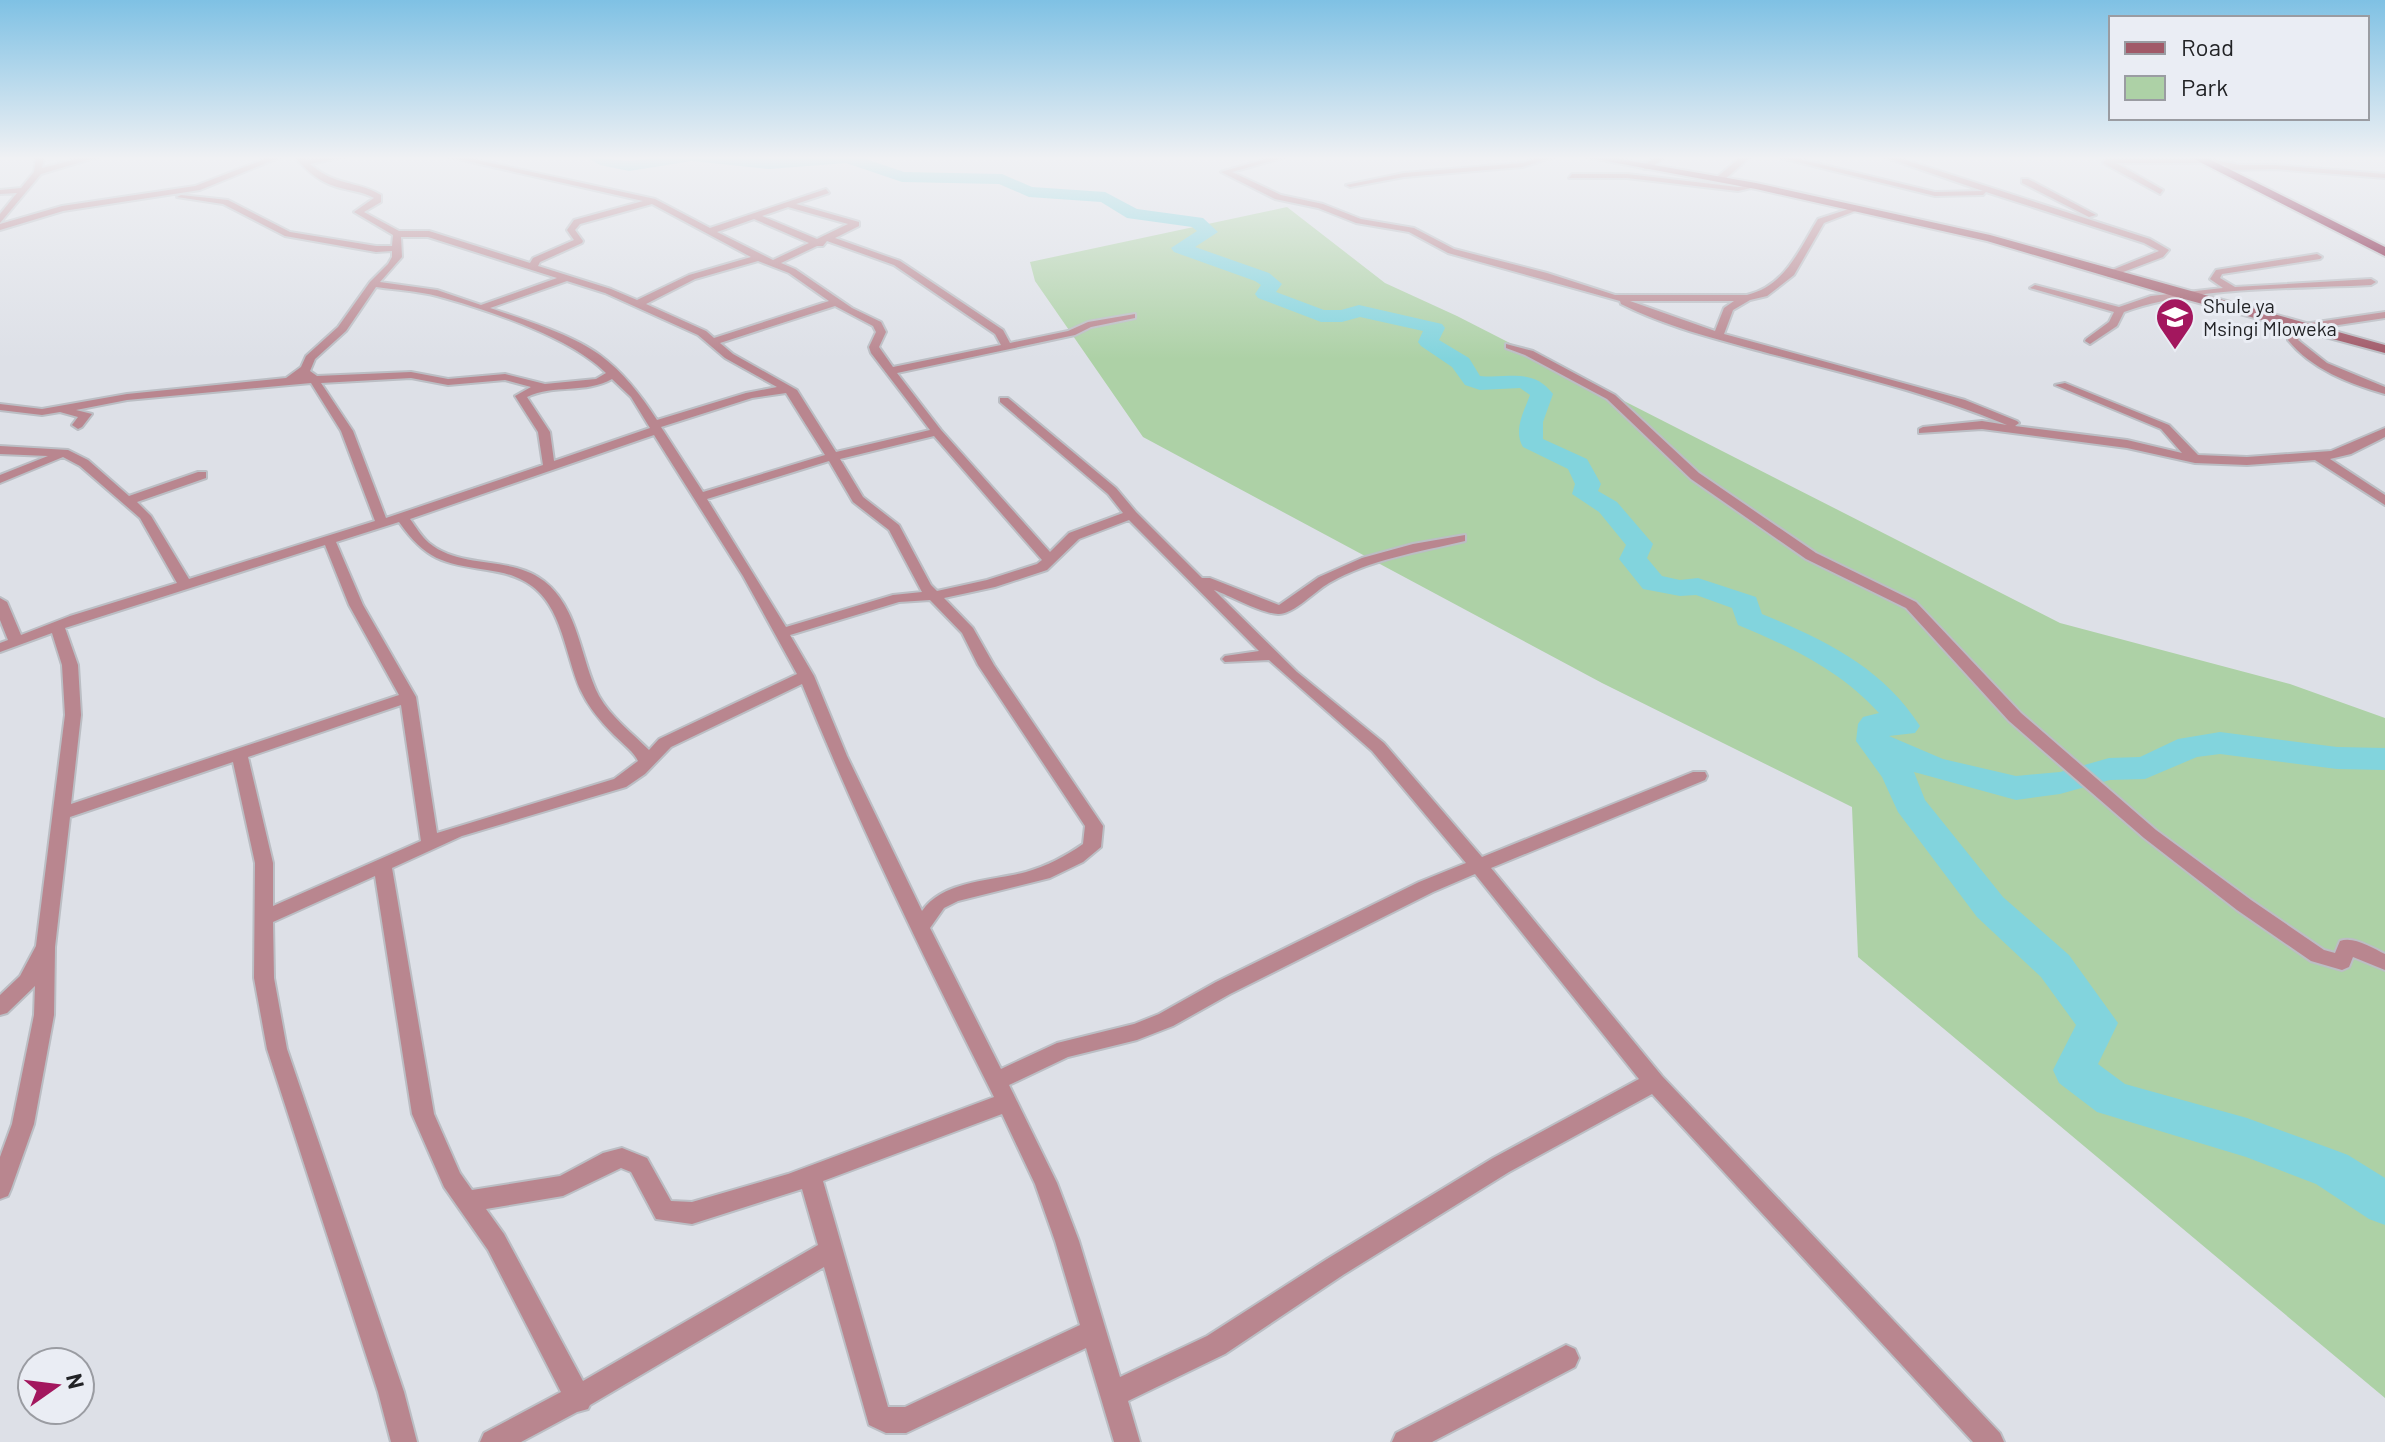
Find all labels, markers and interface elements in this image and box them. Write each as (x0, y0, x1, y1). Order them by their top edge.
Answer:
legend (2109, 16, 2369, 120)
text: Road (2181, 32, 2234, 61)
text: Park (2181, 72, 2228, 101)
place label: Shule ya Msingi Mloweka (2203, 293, 2337, 340)
school or university icon: Shule ya Msingi Mloweka (2154, 296, 2196, 351)
north arrow (16, 1346, 96, 1426)
text: N (62, 1371, 91, 1391)

